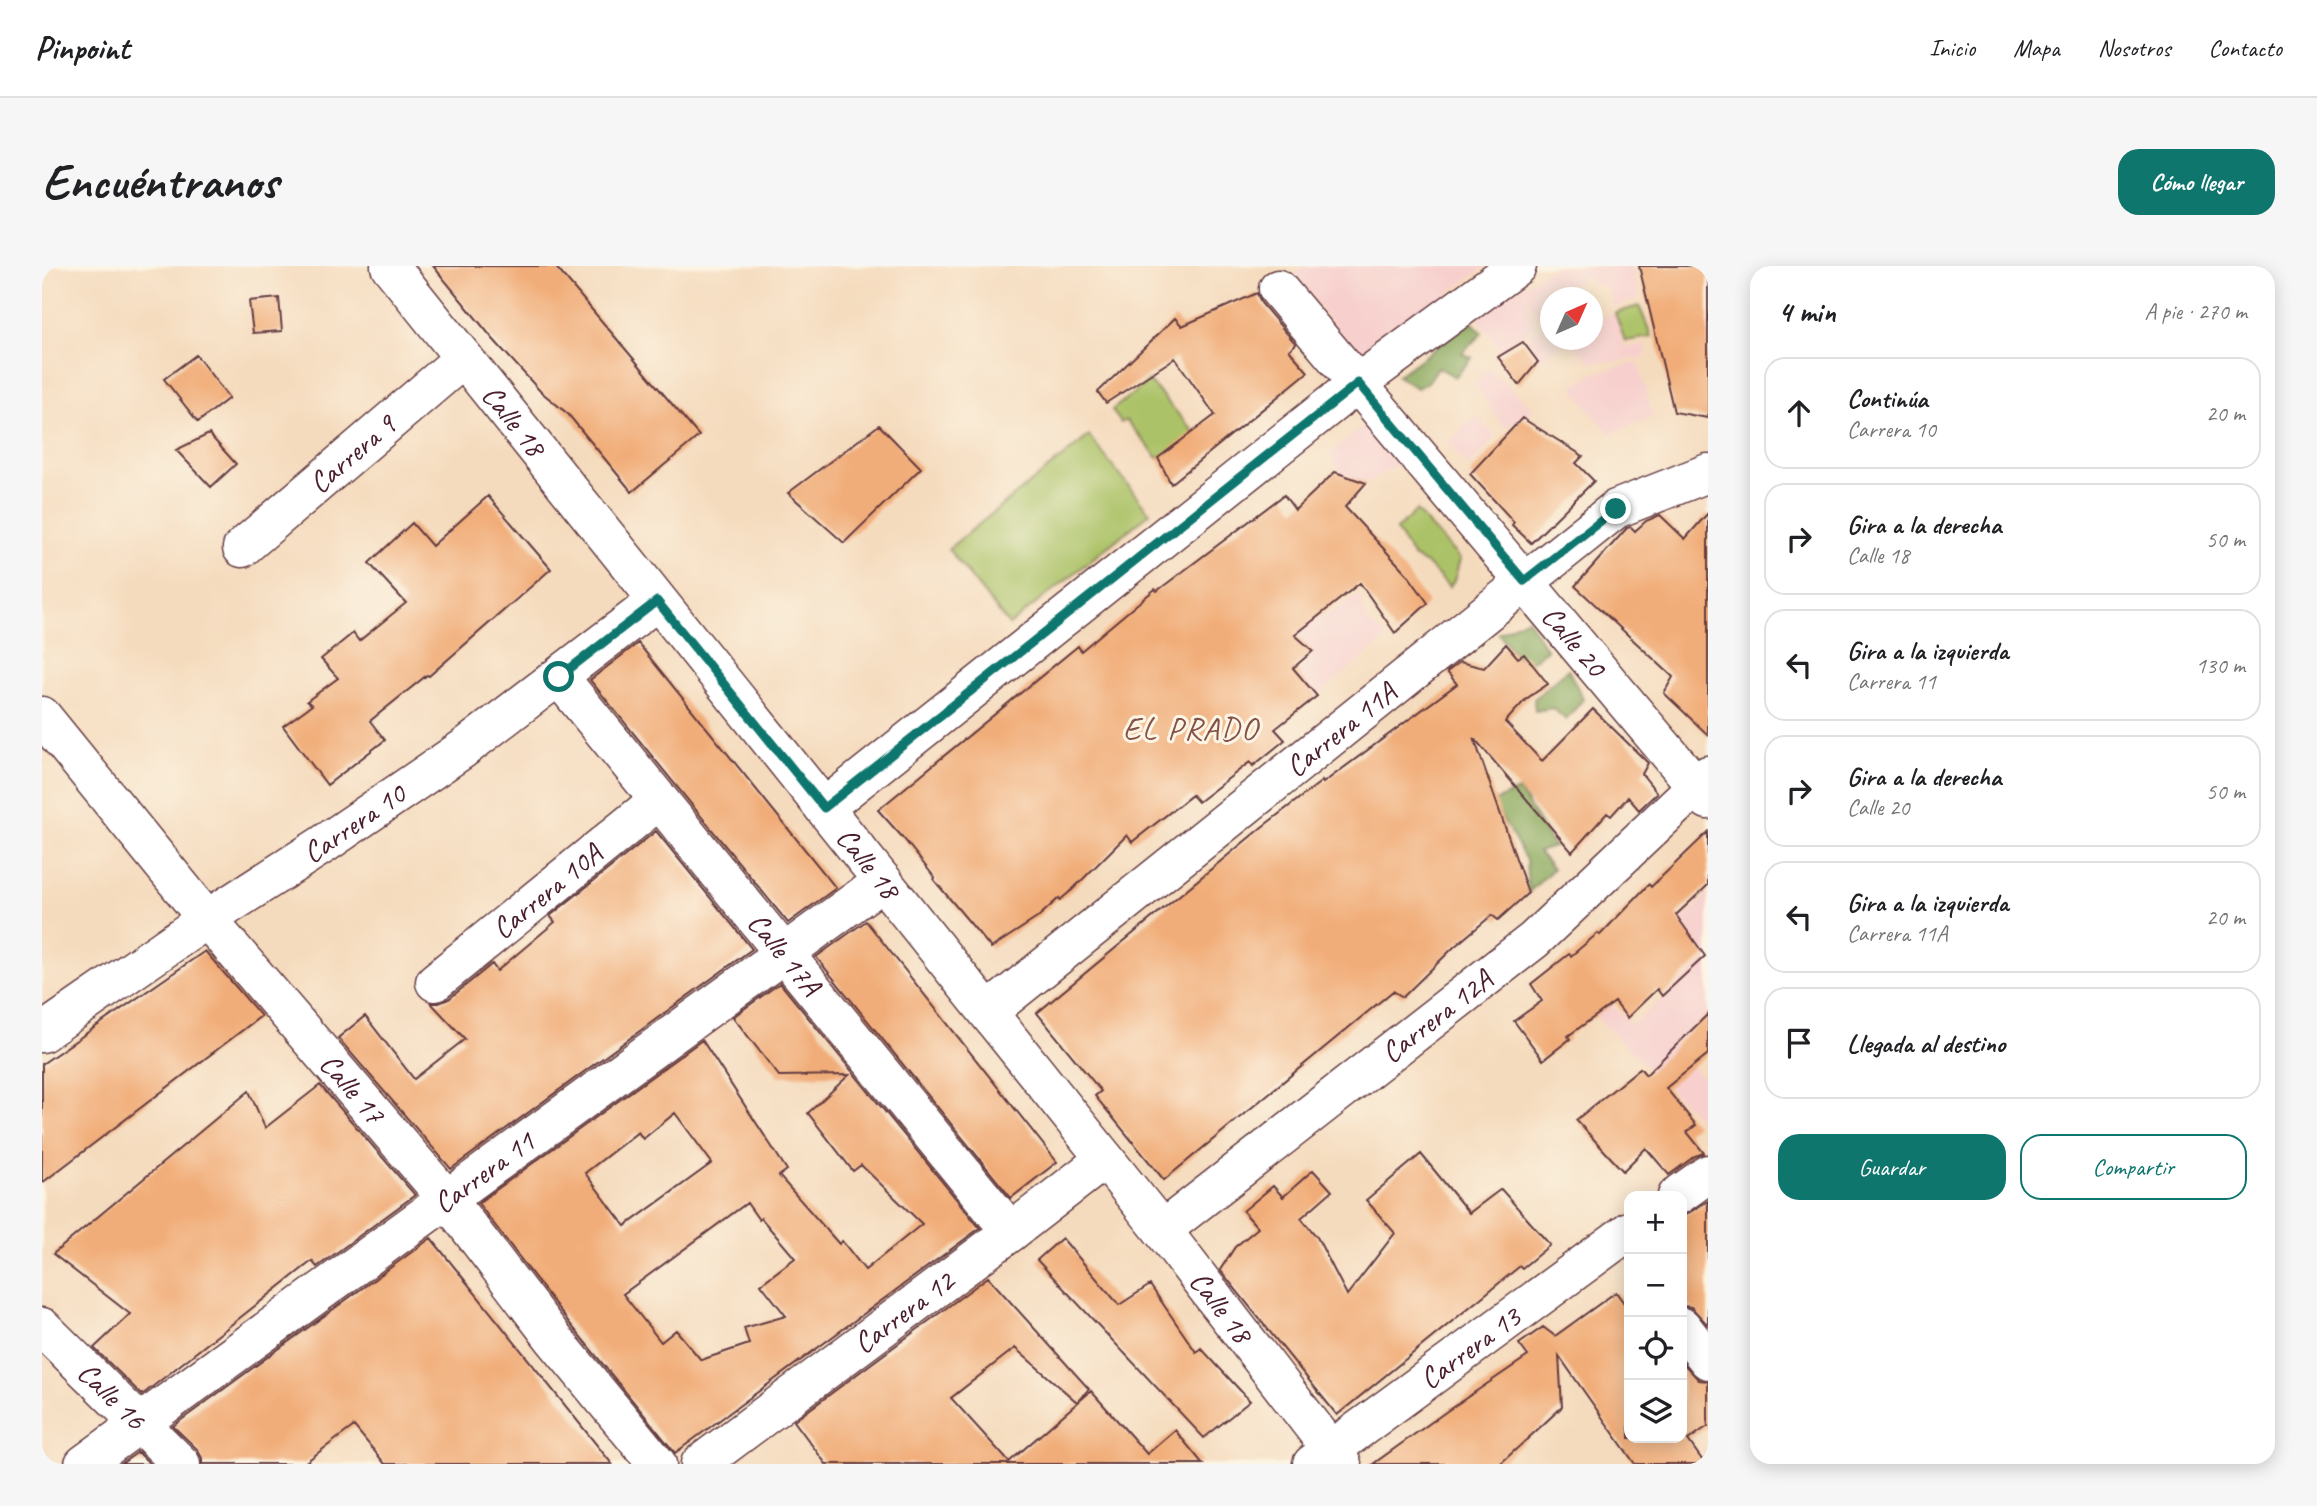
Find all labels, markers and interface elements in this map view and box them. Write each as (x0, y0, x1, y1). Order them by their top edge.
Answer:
text: Pinpoint (35, 27, 129, 69)
text: Inicio (1929, 33, 1975, 63)
text: Mapa (2013, 33, 2060, 63)
text: Nosotros (2098, 33, 2170, 63)
text: Contacto (2208, 33, 2282, 63)
button: Cómo llegar (2118, 149, 2275, 215)
text: Encuéntranos (42, 151, 278, 213)
north arrow (1540, 287, 1603, 350)
text: 4 min (1778, 293, 1835, 331)
text: A pie · 270 m (2144, 297, 2247, 326)
street label: Calle 18 (473, 377, 556, 466)
text: Continúa (1847, 382, 1928, 415)
icon: ahead (1780, 394, 1818, 432)
text: 20 m (2206, 399, 2245, 428)
street label: Carrera 9 (301, 404, 405, 501)
text: Carrera 10 (1847, 415, 1936, 444)
route end (1600, 493, 1631, 524)
text: Gira a la derecha (1847, 508, 2001, 541)
icon: right (1780, 520, 1818, 558)
text: 50 m (2206, 525, 2245, 554)
text: Calle 18 (1847, 541, 1909, 570)
street label: Calle 20 (1533, 598, 1617, 686)
text: Gira a la izquierda (1847, 634, 2008, 667)
icon: left (1780, 646, 1818, 684)
text: 130 m (2196, 651, 2245, 680)
route start (543, 661, 574, 692)
text: Carrera 11 (1847, 667, 1936, 696)
street label: Carrera 11A (1278, 672, 1405, 785)
district label: EL PRADO (1123, 708, 1260, 749)
text: Gira a la derecha (1847, 760, 2001, 793)
icon: right (1780, 772, 1818, 810)
street label: Carrera 10 (296, 774, 415, 872)
text: 50 m (2206, 777, 2245, 806)
text: Calle 20 (1847, 793, 1909, 822)
street label: Calle 18 (828, 819, 910, 909)
street label: Carrera 10A (484, 834, 611, 947)
text: Gira a la izquierda (1847, 886, 2008, 919)
icon: left (1780, 898, 1818, 936)
text: 20 m (2206, 903, 2245, 932)
street label: Calle 17A (739, 904, 831, 1005)
text: Carrera 11A (1847, 919, 1947, 948)
street label: Carrera 12A (1373, 960, 1501, 1071)
icon: arrive (1780, 1024, 1818, 1062)
text: Llegada al destino (1847, 1027, 2005, 1060)
street label: Calle 17 (311, 1045, 394, 1133)
street label: Carrera 11 (426, 1122, 543, 1222)
button: Guardar (1778, 1134, 2006, 1200)
button: Compartir (2020, 1134, 2247, 1200)
map controls (1624, 1191, 1687, 1443)
button: + (1624, 1191, 1687, 1254)
button: − (1624, 1254, 1687, 1317)
street label: Carrera 12 (846, 1261, 963, 1362)
street label: Calle 18 (1181, 1263, 1263, 1353)
street label: Carrera 13 (1412, 1297, 1530, 1398)
button: locate (1624, 1317, 1687, 1380)
street label: Calle 16 (69, 1354, 155, 1439)
button: layers (1624, 1380, 1687, 1443)

